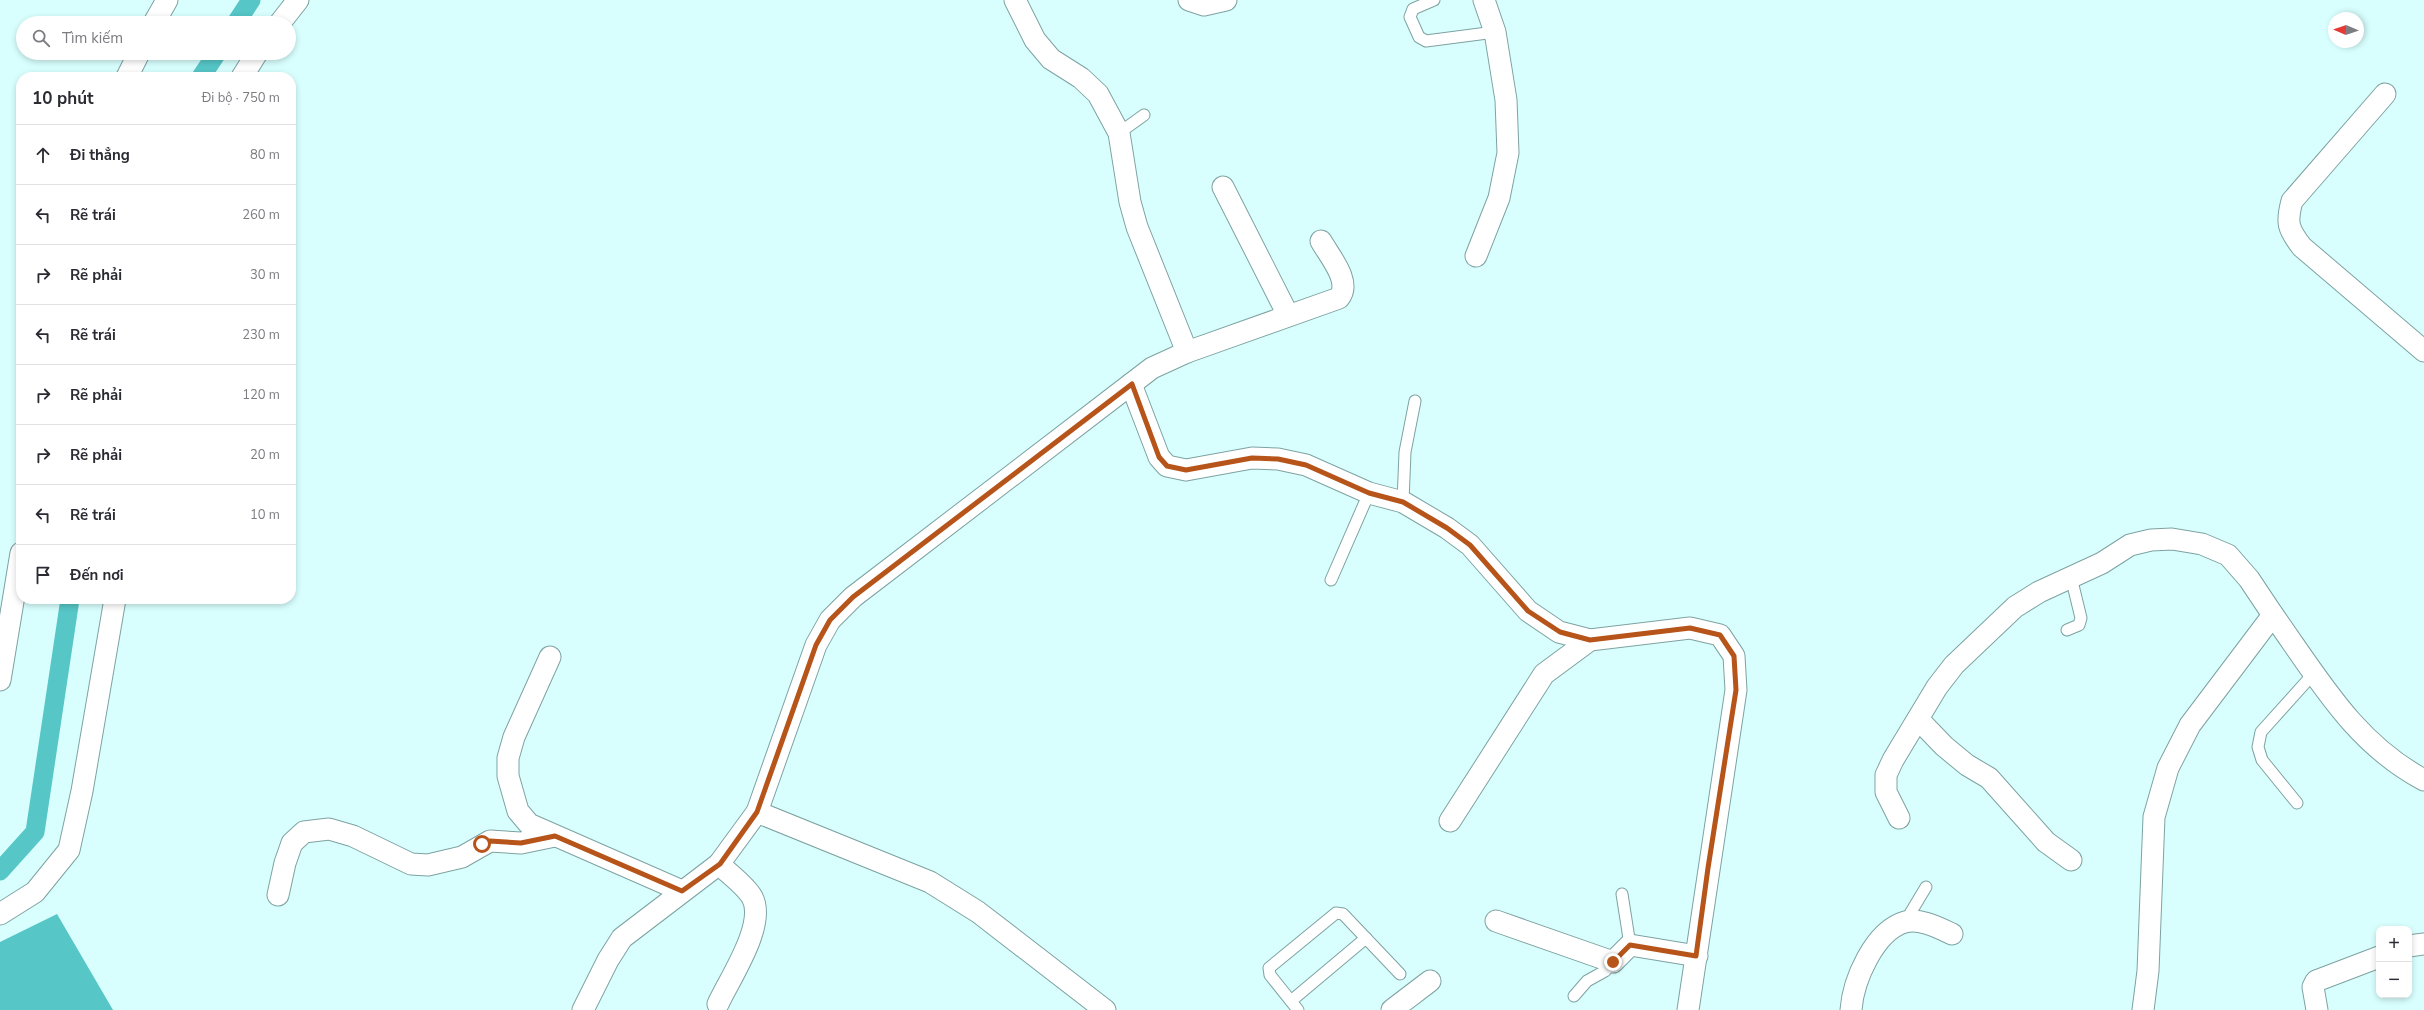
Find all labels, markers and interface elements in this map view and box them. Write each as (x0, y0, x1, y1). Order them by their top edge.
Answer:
north arrow (2328, 12, 2364, 48)
search box (16, 16, 296, 60)
icon: search (30, 27, 52, 49)
text: Tìm kiếm (62, 28, 123, 48)
text: 10 phút (32, 87, 94, 110)
text: Đi bộ · 750 m (202, 89, 280, 107)
icon: ahead (32, 144, 54, 166)
text: Đi thẳng (70, 145, 130, 165)
text: 80 m (250, 146, 280, 164)
icon: left (32, 204, 54, 226)
text: Rẽ trái (70, 205, 116, 225)
text: 260 m (242, 206, 280, 224)
icon: right (32, 264, 54, 286)
text: Rẽ phải (70, 265, 122, 285)
text: 30 m (250, 266, 280, 284)
icon: left (32, 324, 54, 346)
text: Rẽ trái (70, 325, 116, 345)
text: 230 m (242, 326, 280, 344)
icon: right (32, 384, 54, 406)
text: Rẽ phải (70, 385, 122, 405)
text: 120 m (242, 386, 280, 404)
icon: right (32, 444, 54, 466)
text: Rẽ phải (70, 445, 122, 465)
text: 20 m (250, 446, 280, 464)
icon: left (32, 504, 54, 526)
text: Rẽ trái (70, 505, 116, 525)
text: 10 m (250, 506, 280, 524)
icon: arrive (32, 564, 54, 586)
text: Đến nơi (70, 565, 124, 585)
route start (473, 835, 491, 853)
map controls (2376, 926, 2412, 998)
button: + (2376, 926, 2412, 962)
route end (1604, 953, 1622, 971)
button: − (2376, 962, 2412, 998)

